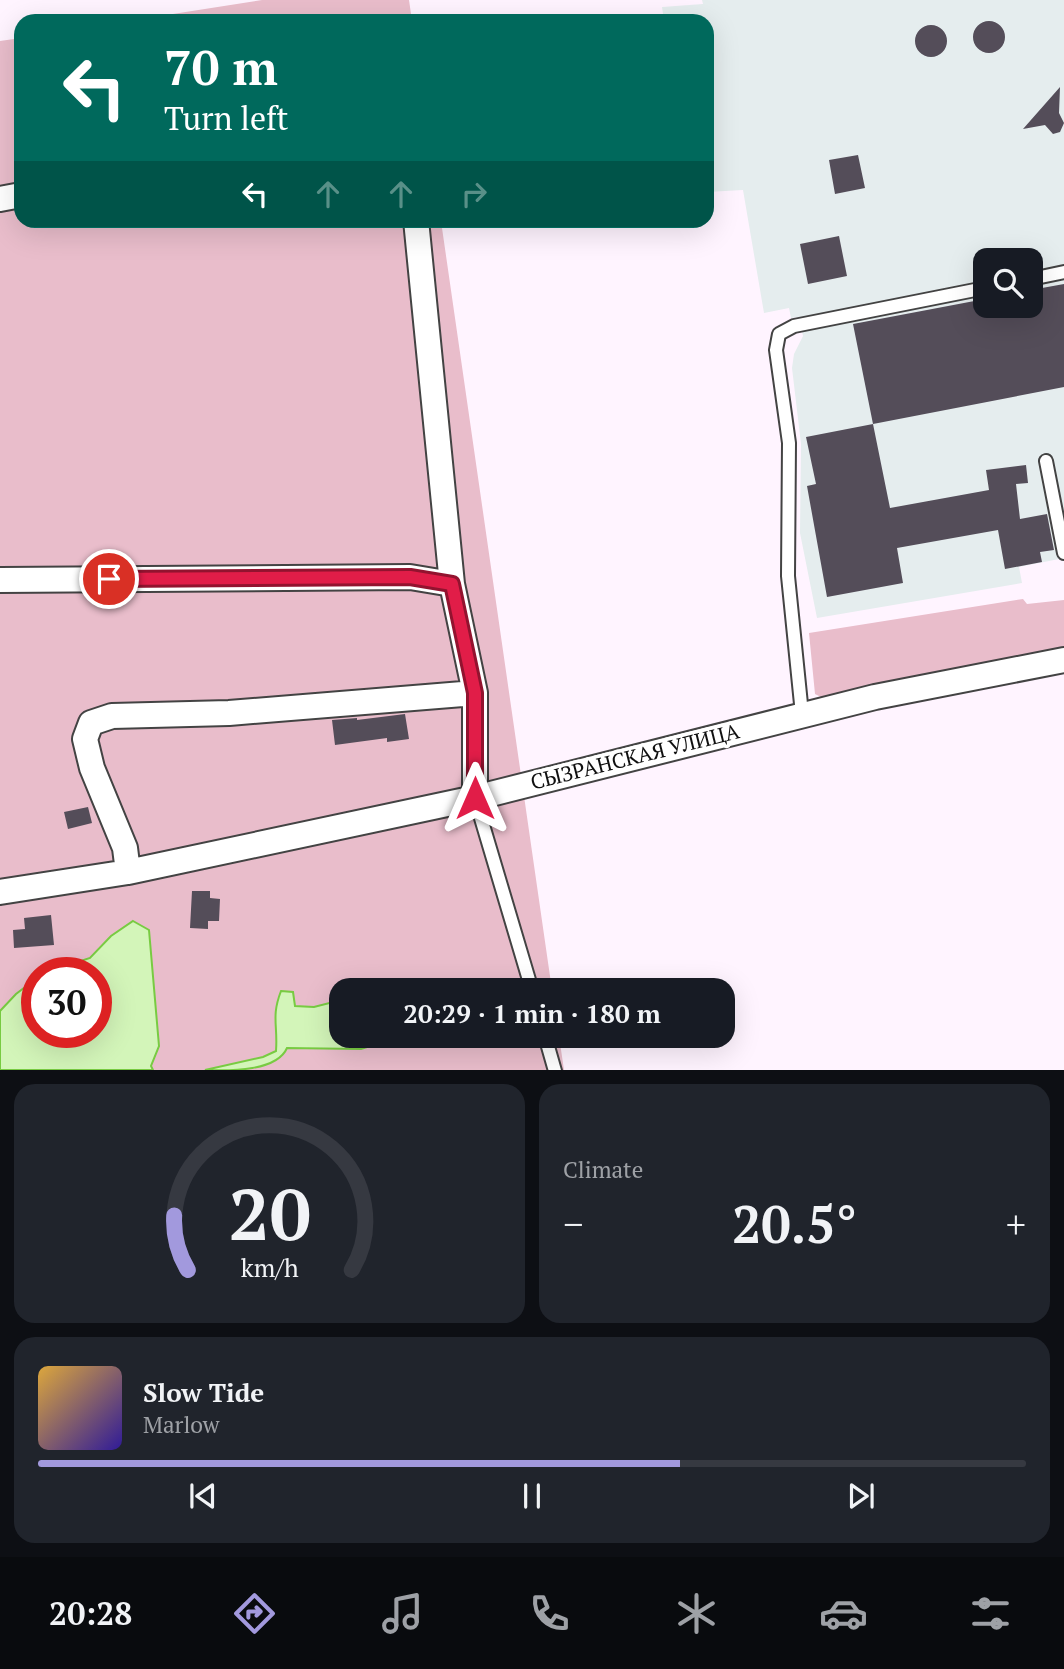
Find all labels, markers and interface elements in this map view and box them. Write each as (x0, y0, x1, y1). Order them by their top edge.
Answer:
text: 70 m (164, 34, 278, 99)
icon: left (49, 42, 140, 133)
text: Turn left (164, 97, 288, 139)
icon: left (236, 175, 274, 213)
icon: ahead (309, 175, 347, 213)
icon: ahead (382, 175, 420, 213)
icon: right (455, 175, 493, 213)
map controls (973, 248, 1043, 318)
button: search (973, 248, 1043, 318)
pin (79, 549, 139, 609)
icon: arrive (90, 560, 128, 598)
street label: СЫЗРАНСКАЯ УЛИЦА (527, 716, 743, 796)
position arrow (438, 761, 512, 835)
speed limit sign: 30 (21, 957, 112, 1048)
text: 20:29 · 1 min · 180 m (403, 996, 661, 1030)
text: Climate (563, 1154, 643, 1185)
text: 20 (228, 1164, 311, 1261)
text: 20.5° (732, 1189, 857, 1258)
text: − (563, 1199, 583, 1249)
text: + (1006, 1199, 1026, 1249)
text: km/h (241, 1250, 299, 1283)
text: Slow Tide (143, 1375, 264, 1409)
text: Marlow (143, 1409, 220, 1440)
icon: previous (184, 1477, 222, 1515)
icon: pause (513, 1477, 551, 1515)
icon: next (842, 1477, 880, 1515)
icon: directions (230, 1589, 279, 1638)
icon: music (378, 1589, 427, 1638)
icon: phone (525, 1589, 574, 1638)
icon: climate (672, 1589, 721, 1638)
icon: car (819, 1589, 868, 1638)
icon: filters (966, 1589, 1015, 1638)
text: 20:28 (49, 1592, 132, 1634)

